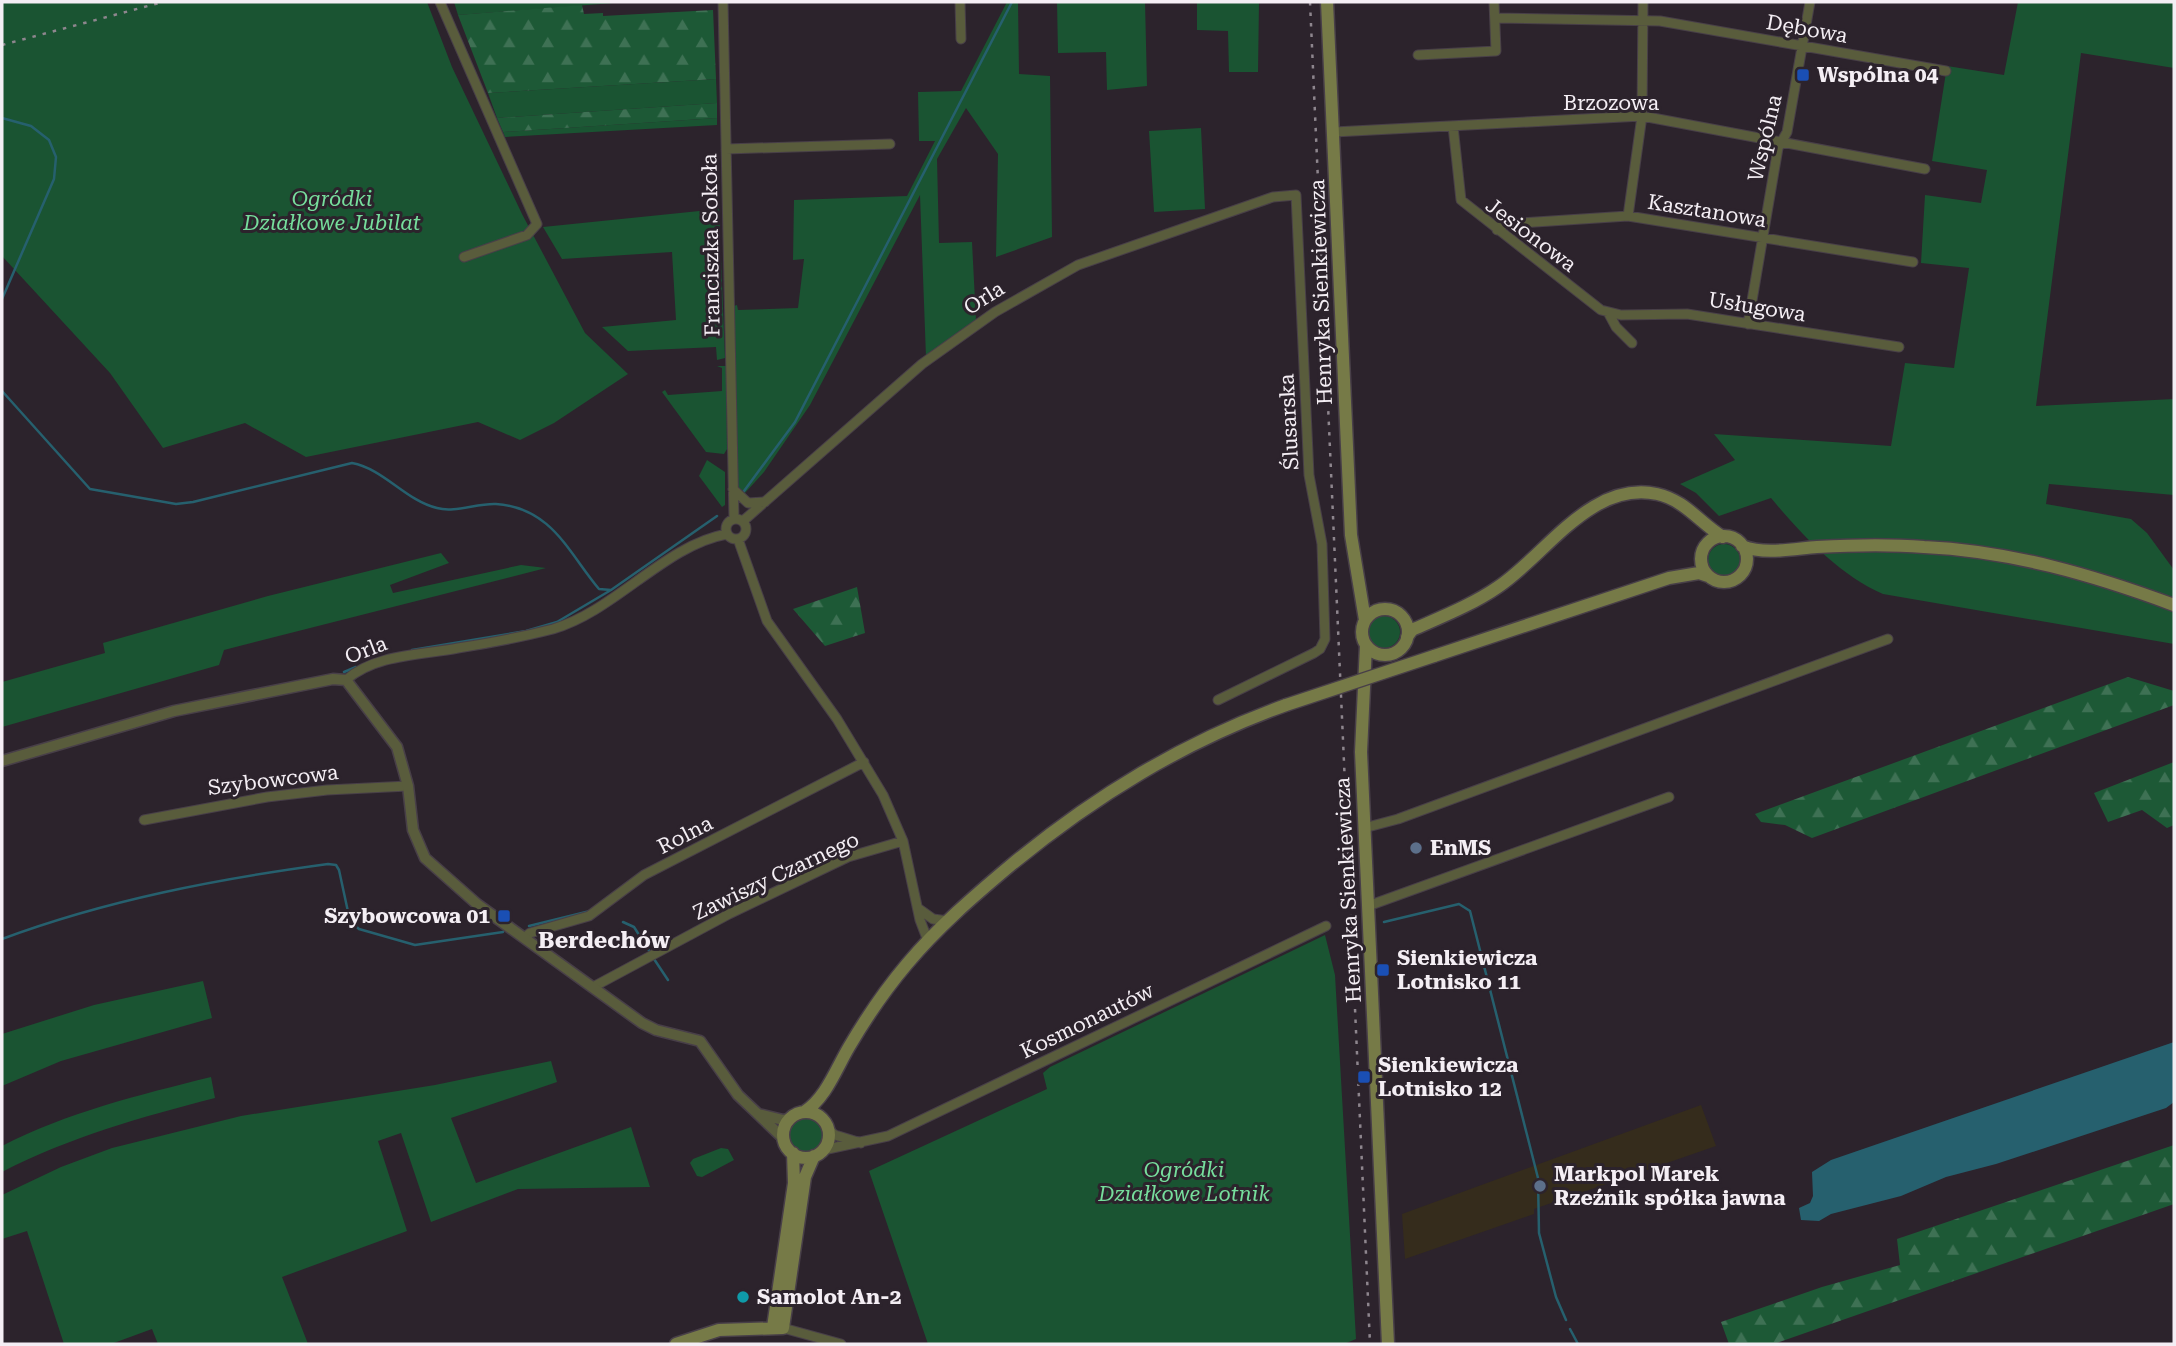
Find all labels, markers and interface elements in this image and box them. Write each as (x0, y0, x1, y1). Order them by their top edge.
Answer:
street label: Dębowa (1764, 10, 1850, 48)
place label: Wspólna 04 (1817, 63, 1939, 87)
marker: Wspólna 04 (1795, 67, 1811, 83)
street label: Brzozowa (1563, 91, 1660, 115)
street label: Wspólna (1743, 92, 1787, 184)
street label: Franciszka Sokoła (697, 153, 725, 337)
street label: Henryka Sienkiewicza (1305, 178, 1337, 405)
park label: Ogródki Działkowe Jubilat (242, 187, 421, 235)
street label: Kasztanowa (1646, 190, 1769, 232)
street label: Jesionowa (1481, 193, 1581, 277)
street label: Orla (959, 276, 1009, 320)
street label: Usługowa (1706, 287, 1808, 327)
street label: Ślusarska (1273, 373, 1304, 471)
street label: Orla (342, 631, 391, 669)
street label: Szybowcowa (206, 760, 340, 800)
street label: Henryka Sienkiewicza (1330, 776, 1366, 1003)
street label: Rolna (653, 811, 717, 859)
street label: Zawiszy Czarnego (689, 827, 863, 925)
place label: EnMS (1430, 836, 1491, 860)
marker: EnMS (1408, 840, 1424, 856)
place label: Szybowcowa 01 (324, 904, 490, 928)
marker: Szybowcowa 01 (496, 908, 512, 924)
district label: Berdechów (538, 927, 670, 954)
place label: Sienkiewicza Lotnisko 11 (1397, 946, 1538, 994)
marker: Sienkiewicza Lotnisko 11 (1375, 962, 1391, 978)
street label: Kosmonautów (1016, 978, 1158, 1064)
place label: Sienkiewicza Lotnisko 12 (1378, 1053, 1519, 1101)
marker: Sienkiewicza Lotnisko 12 (1356, 1069, 1372, 1085)
park label: Ogródki Działkowe Lotnik (1097, 1158, 1270, 1206)
place label: Markpol Marek Rzeźnik spółka jawna (1554, 1162, 1786, 1210)
marker: Markpol Marek Rzeźnik spółka jawna (1532, 1178, 1548, 1194)
place label: Samolot An-2 (757, 1285, 902, 1309)
marker: Samolot An-2 (735, 1289, 751, 1305)

